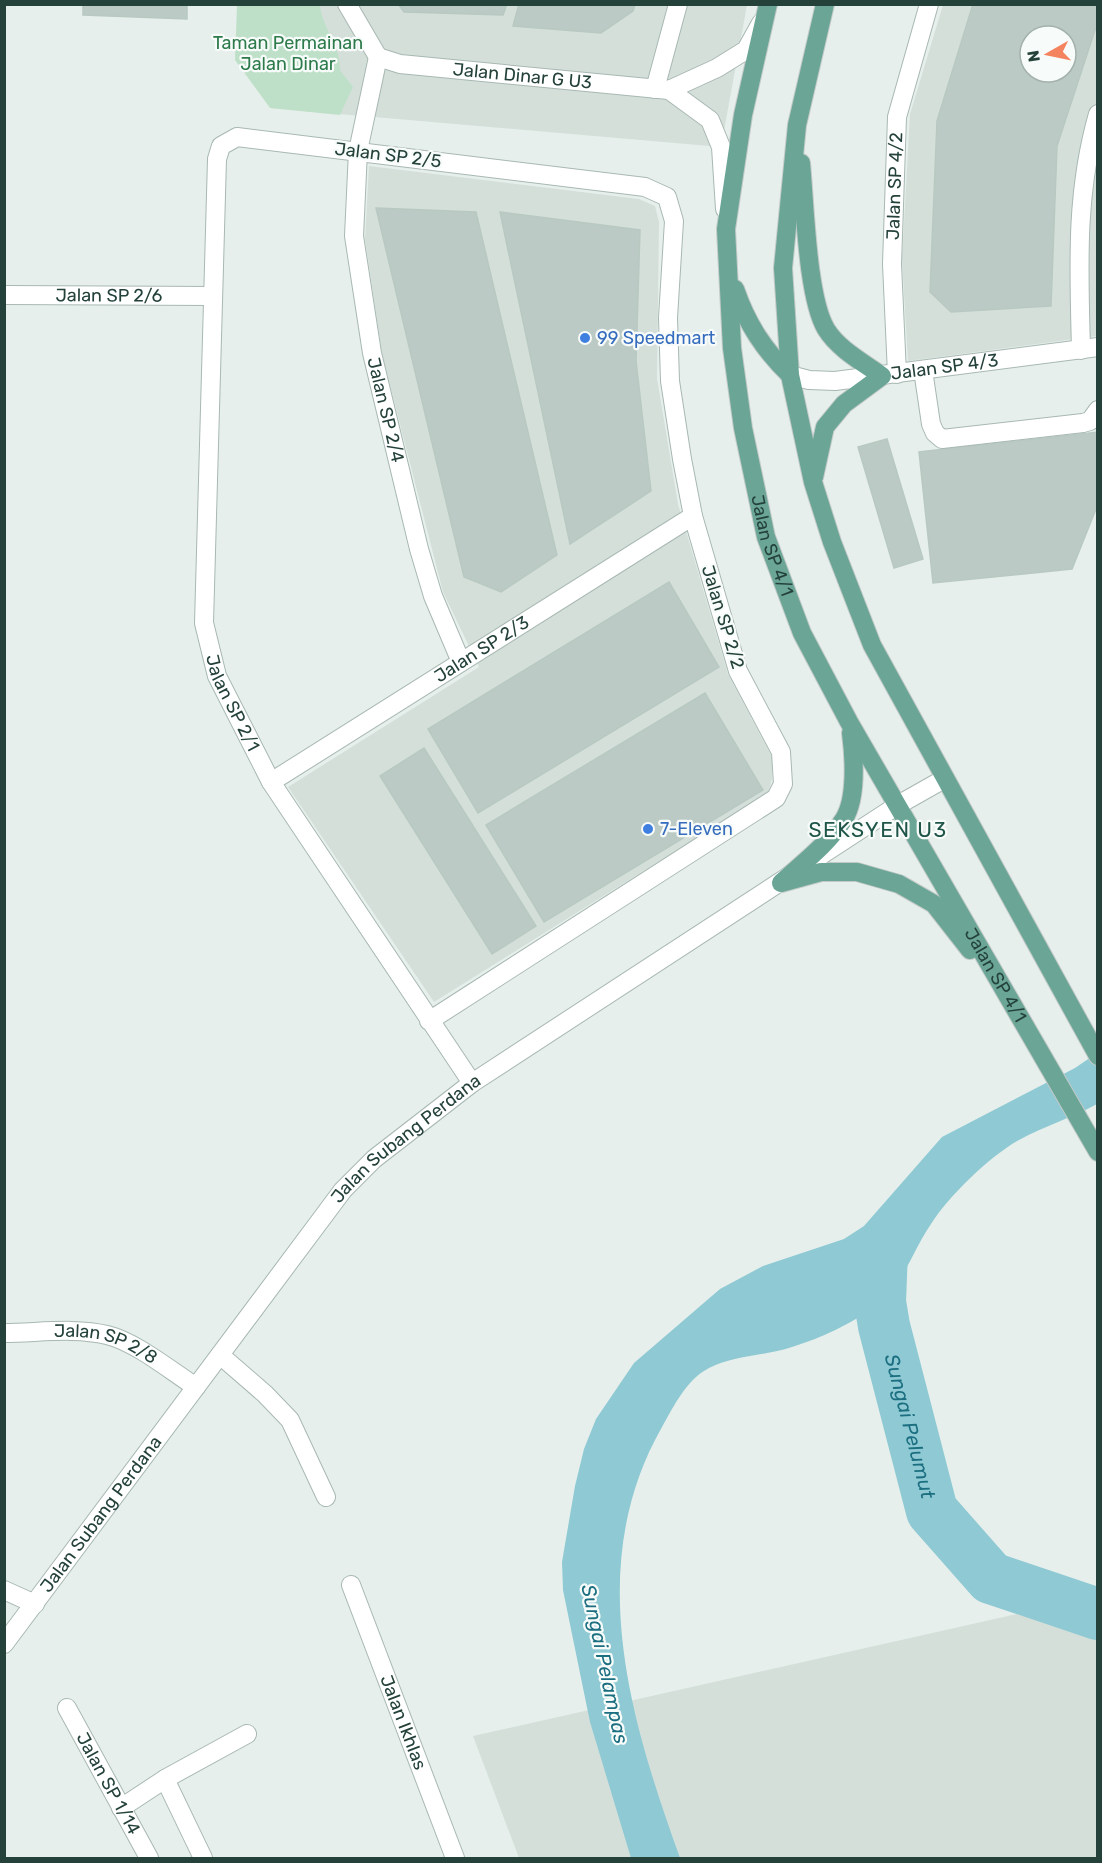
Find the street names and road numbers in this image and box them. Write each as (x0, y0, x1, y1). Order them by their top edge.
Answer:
street label: Jalan Dinar G U3 (452, 58, 593, 93)
street label: Jalan SP 4/2 (882, 132, 907, 240)
street label: Jalan SP 2/5 (333, 138, 443, 172)
street label: Jalan SP 2/6 (56, 284, 163, 307)
street label: Jalan SP 4/3 (889, 349, 1000, 385)
street label: Jalan SP 2/4 (362, 355, 409, 464)
street label: Jalan SP 4/1 (746, 493, 798, 599)
street label: Jalan SP 2/2 (697, 563, 749, 671)
street label: Jalan SP 2/3 (430, 611, 533, 687)
street label: Jalan SP 2/1 (201, 652, 264, 755)
street label: Jalan SP 4/1 (960, 924, 1031, 1026)
street label: Jalan Subang Perdana (326, 1069, 485, 1207)
street label: Jalan SP 2/8 (54, 1320, 162, 1369)
street label: Jalan Subang Perdana (35, 1432, 166, 1597)
street label: Jalan Ikhlas (375, 1672, 431, 1773)
street label: Jalan SP 1/14 (72, 1729, 145, 1838)

